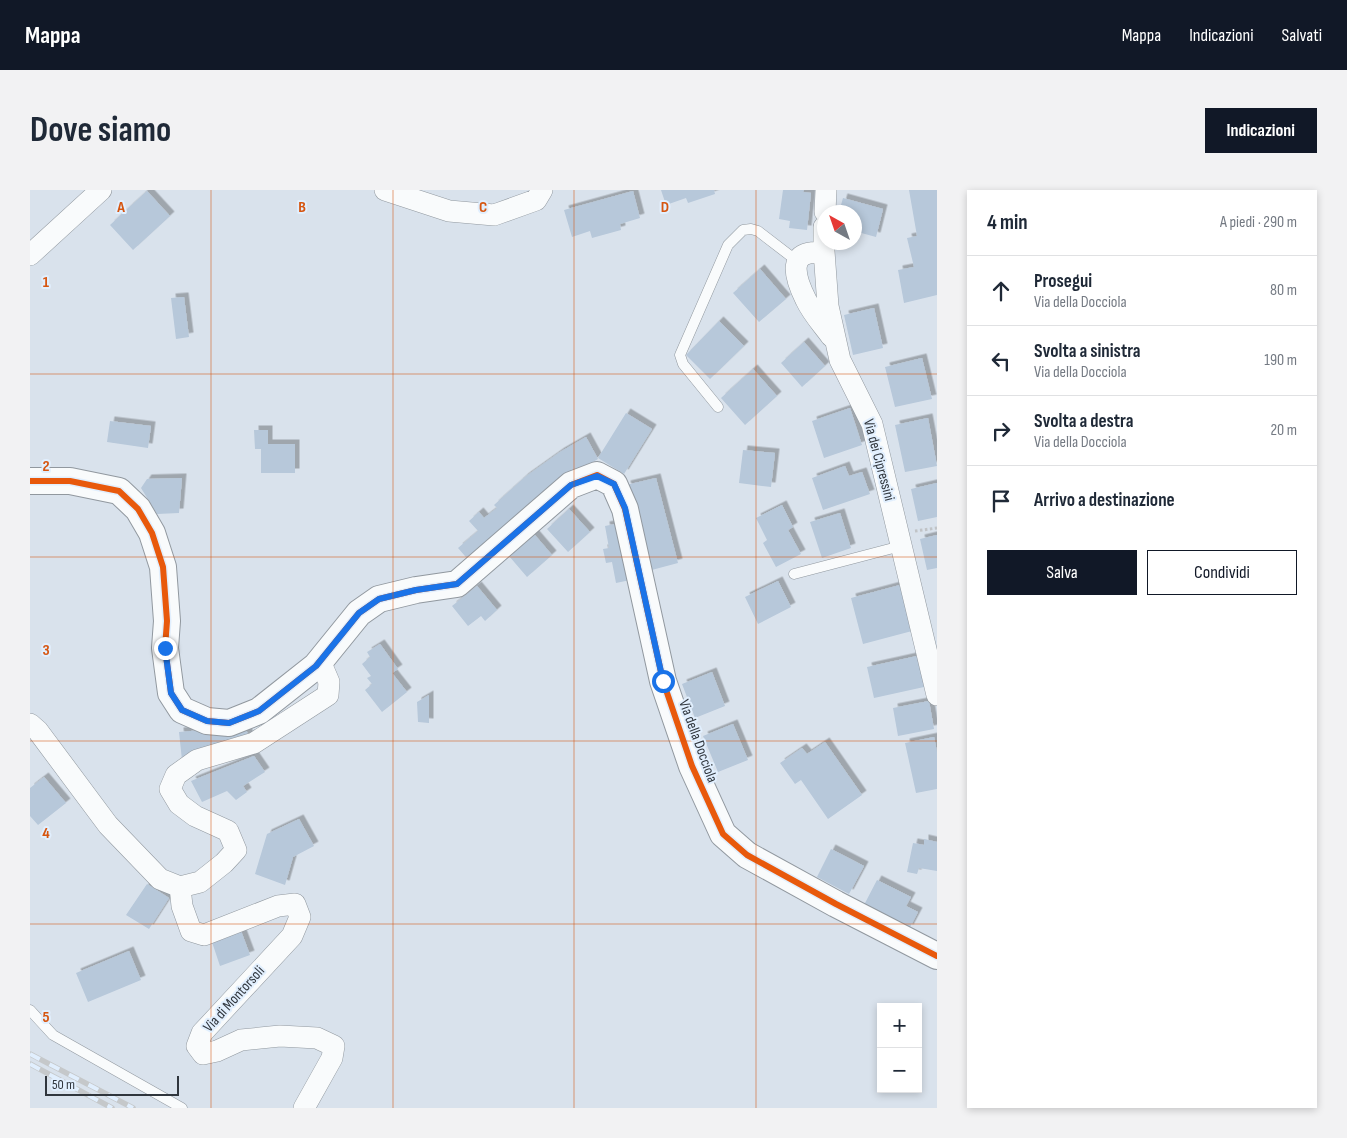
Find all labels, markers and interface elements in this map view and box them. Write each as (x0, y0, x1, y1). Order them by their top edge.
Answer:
text: Mappa (25, 21, 81, 50)
text: Mappa (1122, 25, 1161, 46)
text: Indicazioni (1189, 25, 1254, 46)
text: Salvati (1282, 25, 1322, 46)
button: Indicazioni (1205, 108, 1317, 153)
text: Dove siamo (30, 109, 171, 152)
text: A (116, 198, 125, 217)
text: B (298, 198, 306, 217)
text: C (479, 198, 487, 217)
text: D (661, 198, 669, 217)
north arrow (817, 205, 862, 250)
text: 4 min (987, 210, 1028, 235)
text: A piedi · 290 m (1220, 213, 1297, 232)
text: Prosegui (1034, 270, 1092, 293)
text: 1 (43, 273, 50, 292)
icon: ahead (987, 277, 1015, 305)
text: 80 m (1270, 281, 1297, 300)
text: Via della Docciola (1034, 293, 1127, 312)
text: Svolta a sinistra (1034, 340, 1141, 363)
icon: left (987, 347, 1015, 375)
text: 190 m (1264, 351, 1297, 370)
text: Via della Docciola (1034, 363, 1127, 382)
text: Svolta a destra (1034, 410, 1134, 433)
street label: Via dei Cipressini (859, 417, 899, 503)
icon: right (987, 417, 1015, 445)
text: 20 m (1270, 421, 1297, 440)
text: Via della Docciola (1034, 433, 1127, 452)
text: 2 (42, 457, 50, 476)
icon: arrive (987, 487, 1015, 515)
text: Arrivo a destinazione (1034, 489, 1175, 512)
button: Salva (987, 550, 1137, 595)
button: Condividi (1147, 550, 1297, 595)
route end (154, 637, 177, 660)
text: 3 (42, 641, 50, 660)
route start (652, 670, 675, 693)
street label: Via della Docciola (674, 697, 722, 785)
text: 4 (42, 824, 50, 843)
street label: Via di Montorsoli (199, 962, 269, 1036)
map controls (877, 1003, 922, 1093)
button: + (877, 1003, 922, 1048)
text: 5 (42, 1008, 50, 1027)
button: − (877, 1048, 922, 1093)
scale bar (45, 1073, 179, 1096)
text: 50 m (52, 1076, 75, 1093)

